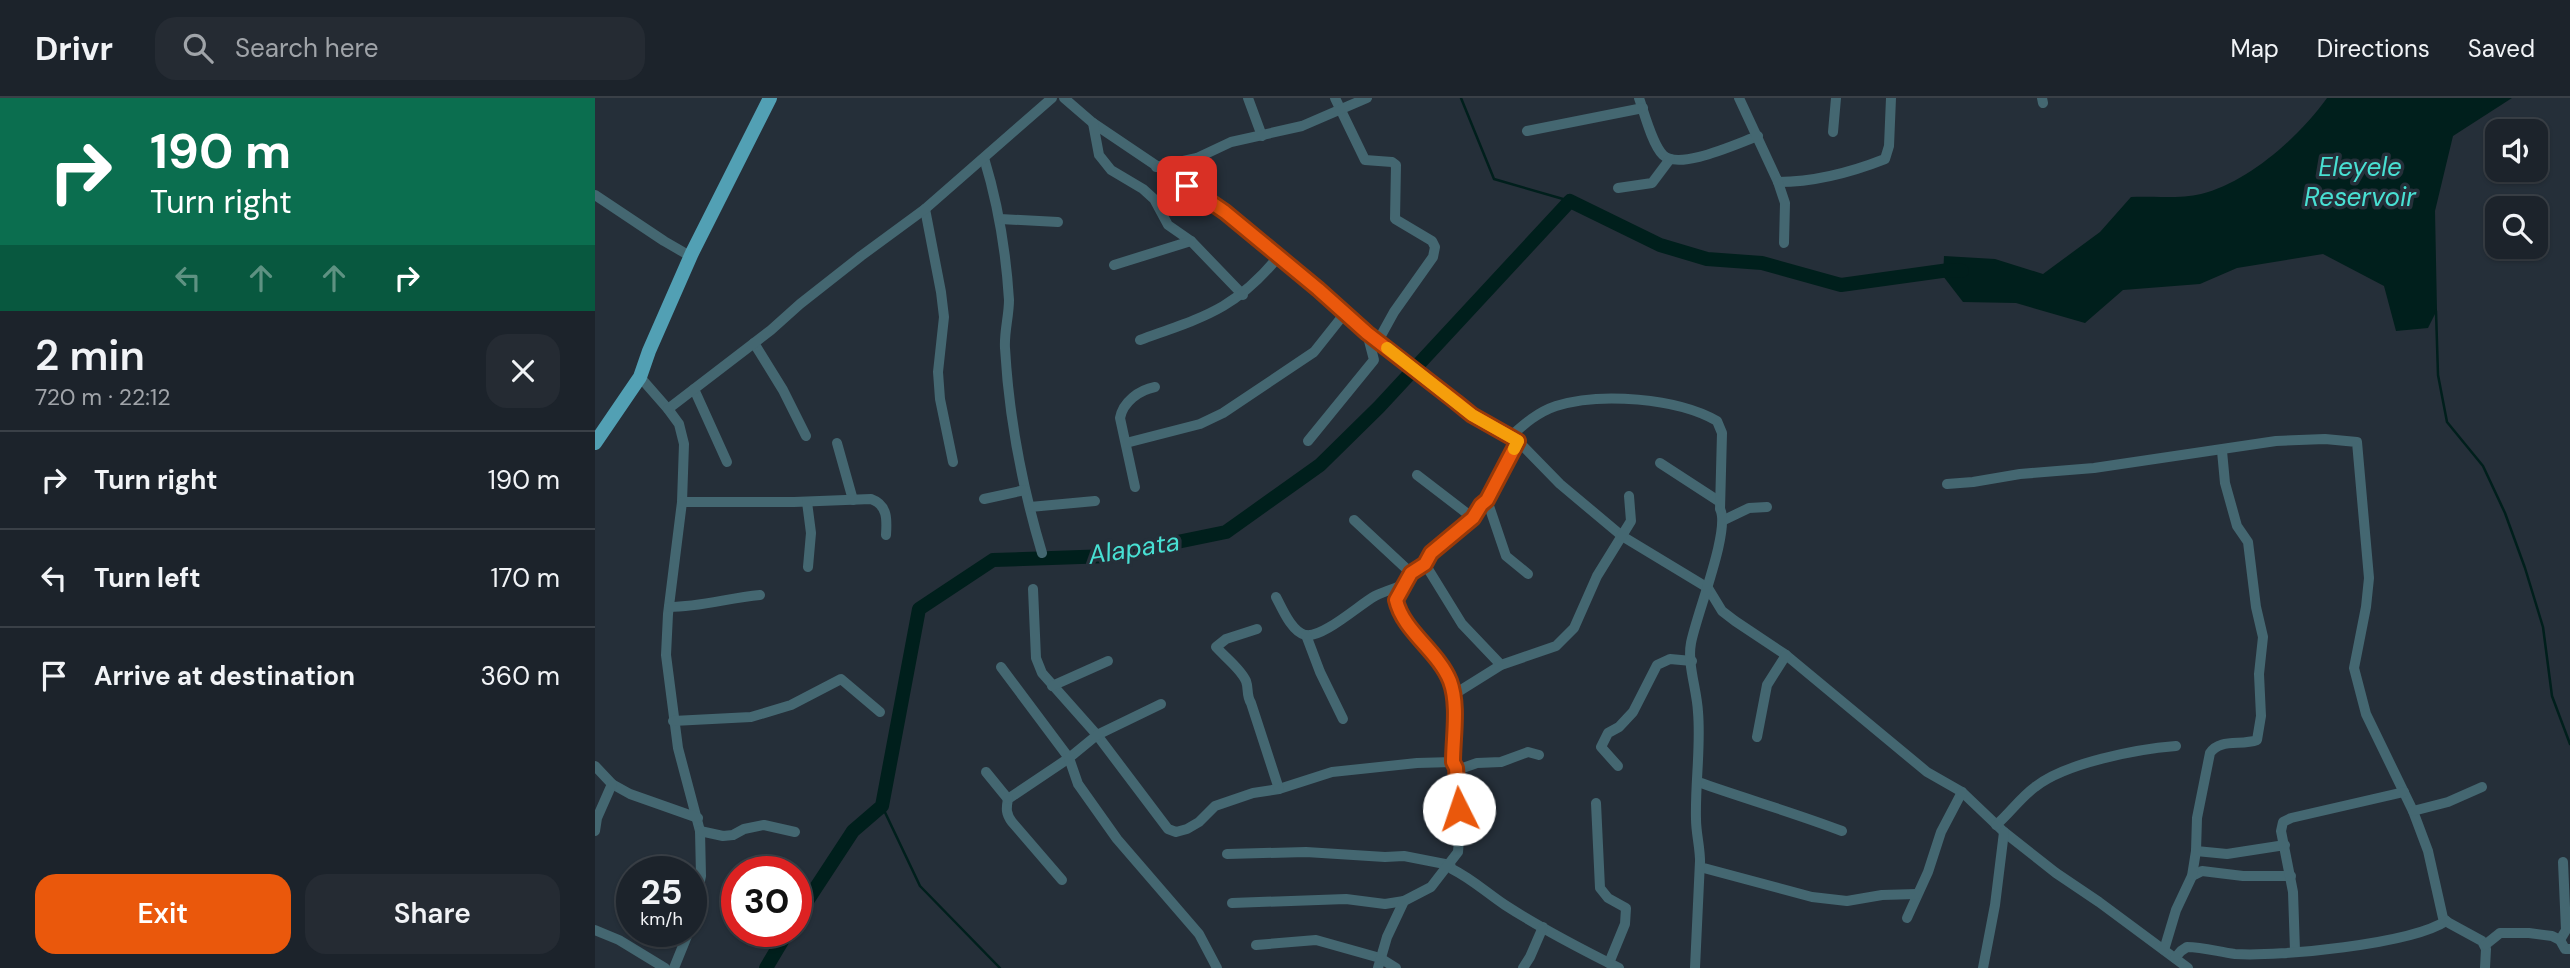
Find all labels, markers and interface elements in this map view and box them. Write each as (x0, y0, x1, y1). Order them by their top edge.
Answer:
search box (155, 17, 645, 80)
text: Drivr (35, 27, 113, 70)
icon: search (179, 29, 217, 67)
text: Search here (235, 31, 378, 65)
text: Map (2231, 33, 2279, 64)
text: Directions (2317, 33, 2430, 64)
text: Saved (2468, 33, 2535, 64)
text: 190 m (150, 119, 291, 183)
map controls (2485, 119, 2548, 259)
button: sound (2485, 119, 2548, 182)
icon: right (35, 126, 126, 217)
water label: Eleyele Reservoir (2304, 150, 2417, 214)
pin (1157, 156, 1217, 216)
icon: arrive (1168, 167, 1206, 205)
text: Turn right (150, 181, 292, 223)
button: search (2485, 196, 2548, 259)
icon: left (169, 259, 207, 297)
icon: ahead (242, 259, 280, 297)
icon: ahead (315, 259, 353, 297)
icon: right (388, 259, 426, 297)
text: 2 min (35, 328, 145, 383)
button: close (486, 334, 560, 408)
text: 720 m · 22:12 (35, 382, 170, 412)
icon: right (35, 461, 73, 499)
text: Turn right (94, 463, 218, 497)
text: 190 m (488, 463, 560, 497)
water label: Alapata (1085, 524, 1182, 572)
icon: left (35, 559, 73, 597)
text: Turn left (94, 561, 201, 595)
text: 170 m (491, 561, 560, 595)
icon: arrive (35, 657, 73, 695)
text: Arrive at destination (94, 659, 355, 693)
text: 360 m (480, 659, 560, 693)
position arrow (1422, 772, 1496, 846)
speed limit sign: 30 (721, 856, 812, 947)
text: 25 (641, 869, 682, 915)
button: Exit (35, 874, 291, 954)
button: Share (305, 874, 560, 954)
text: km/h (640, 907, 683, 931)

